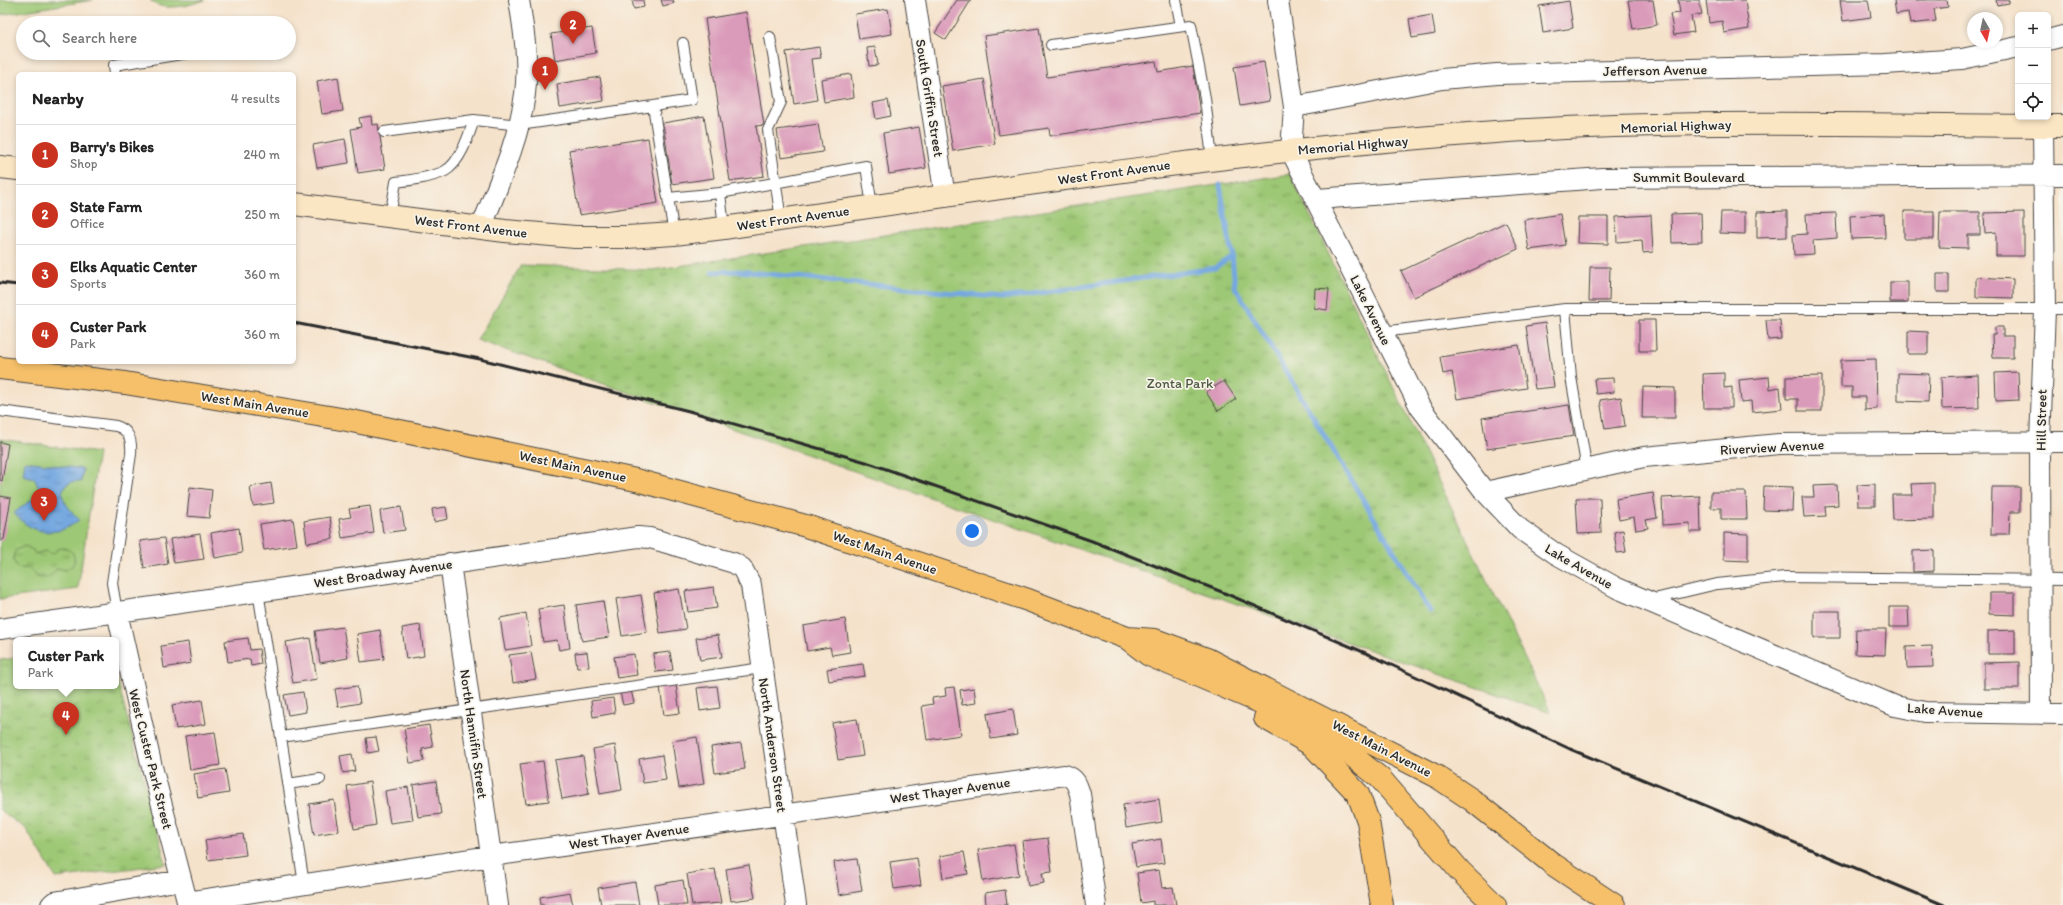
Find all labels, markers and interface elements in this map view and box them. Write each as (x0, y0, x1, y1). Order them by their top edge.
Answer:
pin: 2 (560, 11, 586, 44)
north arrow (1967, 12, 2003, 48)
map controls (2015, 12, 2051, 120)
button: + (2015, 12, 2051, 48)
search box (16, 16, 296, 60)
icon: search (30, 27, 52, 49)
text: Search here (62, 29, 137, 47)
street label: South Griffin Street (912, 38, 947, 158)
button: − (2015, 48, 2051, 84)
pin: 1 (532, 57, 558, 90)
street label: Jefferson Avenue (1603, 61, 1707, 80)
button: locate (2015, 84, 2051, 120)
text: Nearby (32, 88, 84, 108)
text: 4 results (231, 91, 280, 106)
street label: Memorial Highway (1620, 116, 1732, 137)
street label: Memorial Highway (1297, 132, 1409, 159)
text: Barry's Bikes (70, 138, 154, 156)
text: 1 (42, 147, 48, 162)
text: 240 m (243, 147, 280, 162)
text: Shop (70, 156, 97, 171)
street label: West Front Avenue (1057, 156, 1172, 189)
street label: Summit Boulevard (1633, 169, 1745, 186)
text: State Farm (70, 198, 142, 216)
street label: West Front Avenue (736, 202, 851, 235)
text: 2 (42, 207, 48, 222)
text: 250 m (244, 207, 280, 222)
street label: West Front Avenue (414, 211, 529, 242)
text: Office (70, 216, 105, 231)
text: Elks Aquatic Center (70, 258, 197, 276)
text: 3 (41, 267, 49, 282)
text: 360 m (244, 267, 280, 282)
street label: Lake Avenue (1346, 272, 1395, 348)
text: Sports (70, 276, 106, 291)
text: Custer Park (70, 318, 147, 336)
text: 4 (41, 327, 49, 342)
text: 360 m (244, 327, 280, 342)
text: Park (70, 336, 96, 351)
park label: Zonta Park (1147, 375, 1214, 392)
street label: West Main Avenue (200, 388, 311, 421)
street label: Hill Street (2032, 389, 2051, 451)
street label: Riverview Avenue (1719, 436, 1825, 459)
street label: West Main Avenue (518, 447, 628, 486)
pin: 3 (31, 488, 57, 521)
your location (962, 521, 982, 541)
street label: West Main Avenue (830, 527, 940, 578)
street label: Lake Avenue (1542, 540, 1616, 593)
street label: West Broadway Avenue (313, 555, 454, 592)
popup (13, 637, 119, 689)
text: Custer Park (28, 647, 104, 665)
text: Park (28, 665, 53, 680)
street label: North Hannifin Street (456, 668, 491, 800)
street label: North Anderson Street (755, 677, 790, 814)
street label: West Custer Park Street (125, 687, 176, 831)
street label: Lake Avenue (1907, 699, 1984, 722)
pin: 4 (53, 702, 79, 735)
street label: West Main Avenue (1329, 716, 1435, 781)
street label: West Thayer Avenue (889, 774, 1011, 807)
street label: West Thayer Avenue (568, 820, 690, 853)

